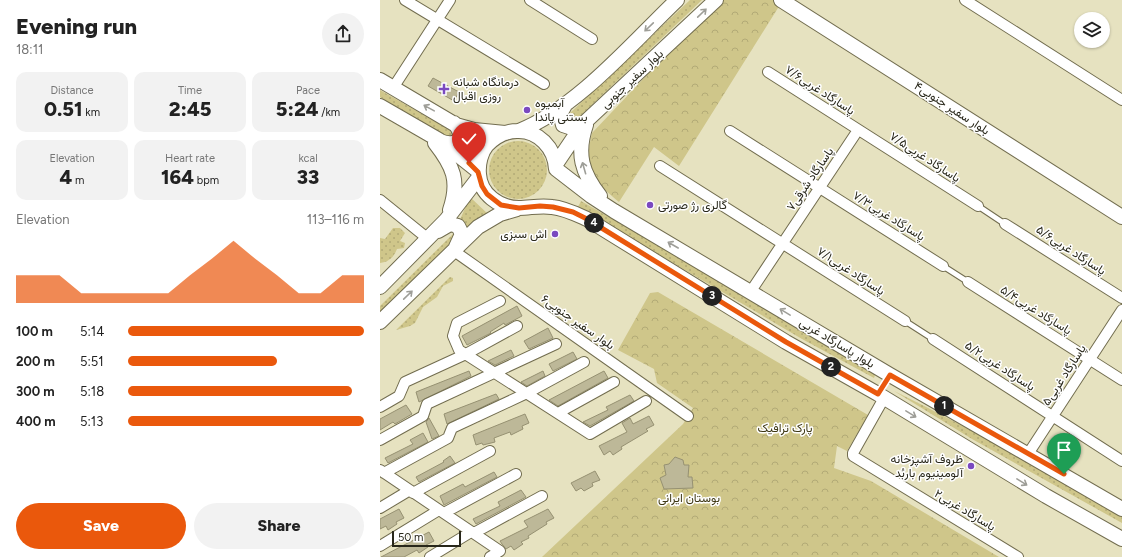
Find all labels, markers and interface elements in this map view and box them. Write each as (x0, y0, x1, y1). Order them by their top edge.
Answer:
one-way arrow (697, 8, 707, 18)
map controls (1074, 12, 1110, 48)
button: layers (1074, 12, 1110, 48)
text: Evening run (16, 13, 137, 40)
button: share (322, 13, 364, 55)
one-way arrow (644, 22, 654, 32)
text: 18:11 (16, 42, 43, 57)
street label: بلوار سفیر جنوبی (598, 47, 667, 112)
street label: پاسارگاد غربی۷/۶ (782, 62, 858, 119)
place label: درمانگاه شبانه روزی اقبال (453, 75, 519, 104)
street label: بلوار سفیر جنوبی۴ (911, 78, 992, 138)
marker: درمانگاه شبانه روزی اقبال (438, 83, 450, 95)
text: Distance (50, 84, 94, 97)
text: Time (178, 84, 202, 97)
text: Pace (296, 84, 320, 97)
place label: آبمیوه بستنی پاندا (535, 96, 588, 125)
text: 0.51 (44, 97, 83, 121)
text: 2:45 (169, 97, 211, 121)
text: 5:24 (276, 97, 319, 121)
one-way arrow (423, 104, 435, 112)
marker: آبمیوه بستنی پاندا (522, 105, 532, 115)
text: km (83, 106, 100, 119)
text: /km (319, 106, 340, 119)
pin (452, 122, 486, 163)
icon: check (458, 128, 480, 150)
street label: پاسارگاد غربی۷/۵ (886, 129, 963, 186)
street label: پاسارگاد شرقی۷ (784, 144, 837, 214)
text: Elevation (49, 152, 95, 165)
text: Heart rate (165, 152, 215, 165)
text: kcal (298, 152, 318, 165)
one-way arrow (580, 162, 587, 175)
text: 4 (60, 165, 72, 189)
text: 164 (161, 165, 194, 189)
text: 33 (297, 165, 319, 189)
text: m (72, 174, 84, 187)
text: bpm (194, 174, 219, 187)
street label: پاسارگاد غربی۷/۳ (850, 188, 928, 245)
place label: گالری رژ صورتی (658, 198, 727, 213)
marker: گالری رژ صورتی (645, 200, 655, 210)
text: Elevation (16, 212, 69, 227)
text: 113–116 m (307, 212, 364, 227)
pin: 4 (584, 213, 604, 233)
text: 4 (591, 216, 597, 229)
street label: پاسارگاد غربی۵/۶ (1033, 222, 1109, 279)
place label: اش سبزی (500, 227, 547, 242)
marker: اش سبزی (550, 229, 560, 239)
one-way arrow (667, 241, 679, 249)
street label: پاسارگاد غربی۷/۱ (814, 244, 888, 299)
street label: پاسارگاد غربی۵/۴ (997, 283, 1074, 338)
pin: 3 (702, 286, 722, 306)
text: 3 (709, 289, 715, 302)
one-way arrow (403, 290, 413, 300)
street label: بلوار سفیر جنوبی۶ (538, 292, 617, 353)
one-way arrow (779, 307, 791, 315)
street label: بلوار پاسارگاد غربی (796, 315, 877, 372)
text: 100 m (16, 324, 53, 339)
text: 5:14 (80, 324, 104, 339)
street label: پاسارگاد غربی۵/۲ (962, 338, 1038, 395)
street label: پاسارگاد غربی۵ (1039, 342, 1090, 409)
text: 200 m (16, 354, 55, 369)
text: 5:51 (80, 354, 104, 369)
pin: 2 (821, 357, 841, 377)
text: 2 (828, 360, 834, 373)
text: 300 m (16, 384, 55, 399)
text: 5:18 (80, 384, 104, 399)
pin: 1 (934, 396, 954, 416)
text: 1 (942, 399, 946, 412)
one-way arrow (905, 411, 917, 419)
text: 400 m (16, 414, 56, 429)
text: 5:13 (80, 414, 103, 429)
park label: پارک ترافیک (758, 421, 813, 436)
pin (1047, 433, 1081, 474)
icon: arrive (1053, 439, 1075, 461)
place label: ظروف آشپزخانه آلومینیوم باربُد (890, 452, 964, 481)
marker: ظروف آشپزخانه آلومینیوم باربُد (966, 461, 976, 471)
one-way arrow (1016, 478, 1028, 486)
street label: پاسارگاد غربی۲ (931, 486, 998, 535)
park label: بوستان ایرانی (658, 491, 720, 506)
button: Save (16, 503, 186, 549)
button: Share (194, 503, 364, 549)
scale bar (392, 529, 461, 548)
text: 50 m (398, 531, 423, 544)

